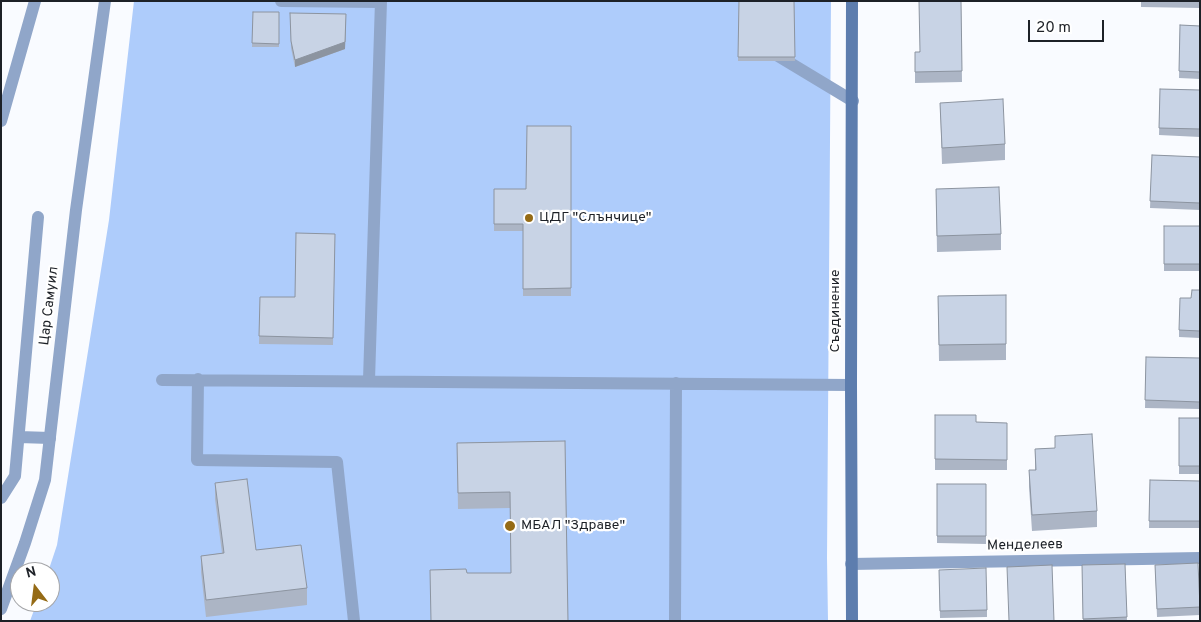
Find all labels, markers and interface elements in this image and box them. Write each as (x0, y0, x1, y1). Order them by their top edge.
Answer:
scale bar (1031, 10, 1107, 42)
text: 20 m (1036, 19, 1071, 38)
place label: ЦДГ "Слънчице" (539, 210, 651, 226)
marker: ЦДГ "Слънчице" (523, 212, 535, 224)
street label: Цар Самуил (37, 266, 63, 346)
street label: Съединение (828, 269, 844, 353)
place label: МБАЛ "Здраве" (521, 518, 625, 534)
marker: МБАЛ "Здраве" (503, 519, 517, 533)
street label: Менделеев (987, 537, 1063, 555)
north arrow (10, 562, 60, 612)
text: N (24, 563, 38, 583)

